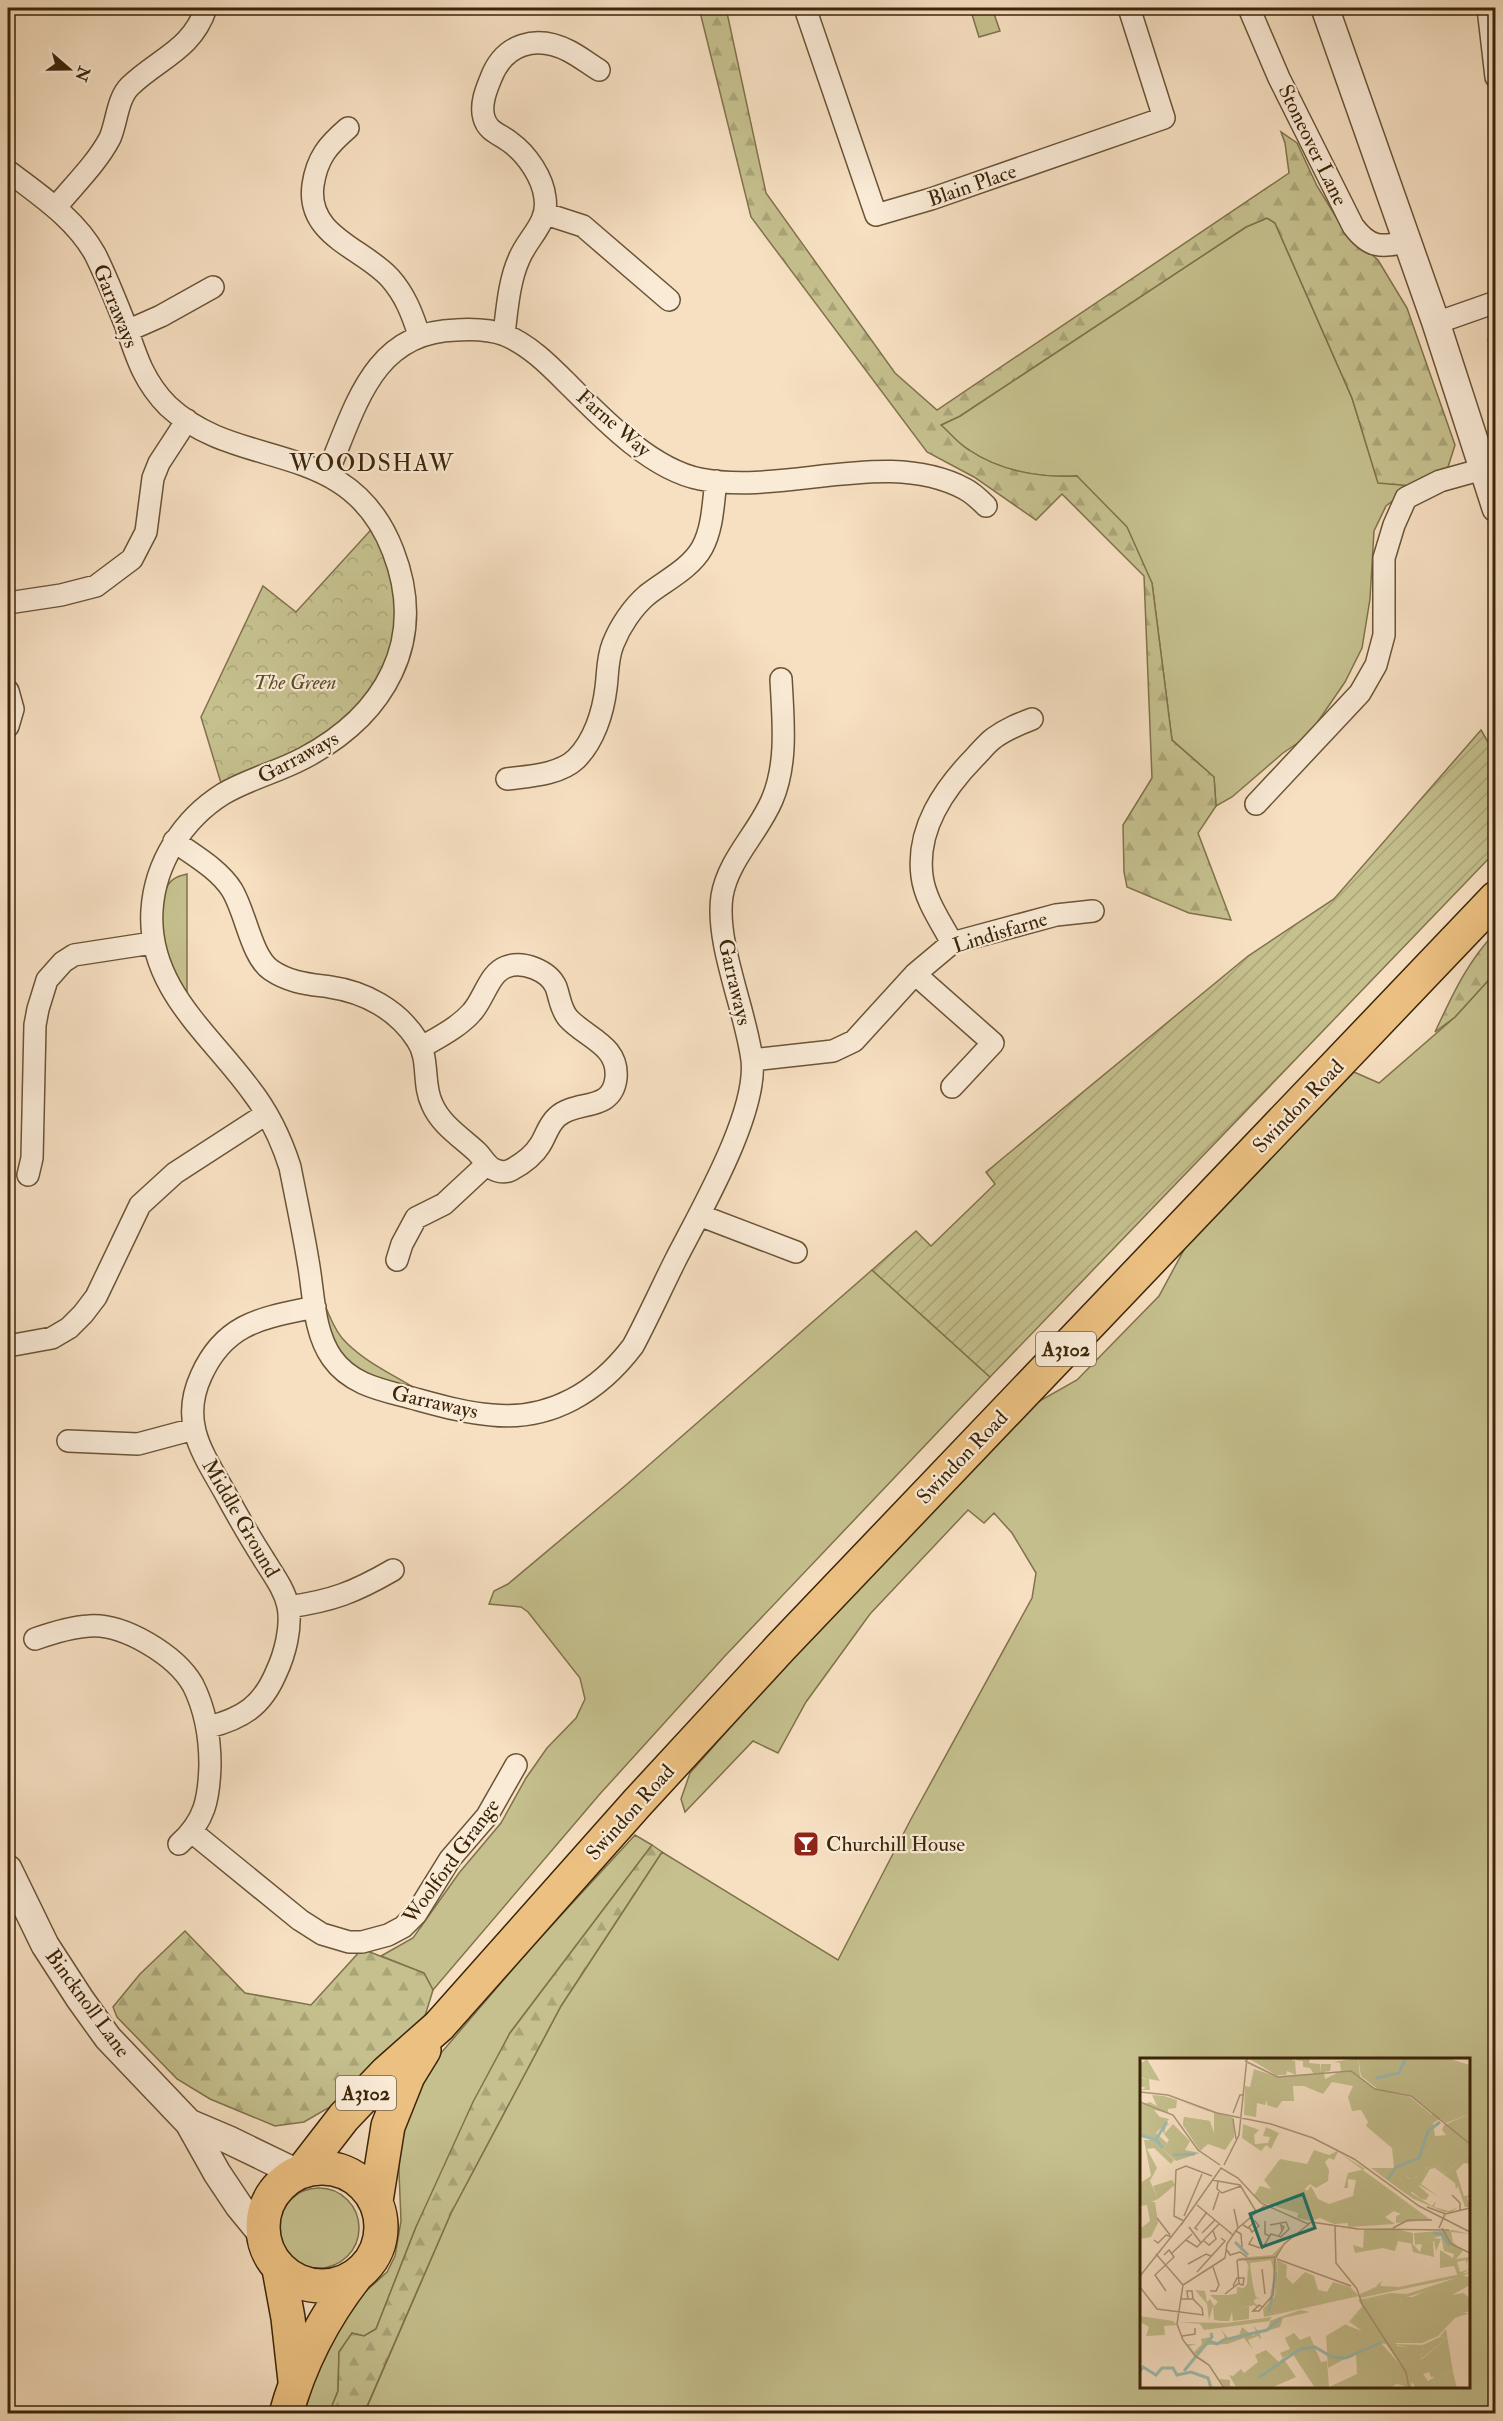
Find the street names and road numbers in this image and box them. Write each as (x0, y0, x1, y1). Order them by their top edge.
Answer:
street label: Stoneover Lane (1272, 80, 1354, 210)
street label: Blain Place (924, 158, 1020, 213)
street label: Garraways (87, 260, 145, 352)
street label: Farne Way (571, 384, 657, 464)
street label: Garraways (253, 725, 343, 790)
street label: Lindisfarne (950, 905, 1051, 960)
street label: Garraways (711, 936, 758, 1028)
street label: Swindon Road (1247, 1053, 1350, 1159)
road number: A3102 (1036, 1332, 1096, 1366)
street label: Garraways (389, 1379, 481, 1426)
street label: Swindon Road (911, 1404, 1014, 1510)
street label: Middle Ground (196, 1454, 286, 1583)
street label: Swindon Road (580, 1758, 681, 1866)
street label: Woolford Grange (396, 1793, 506, 1930)
street label: Bincknoll Lane (39, 1944, 136, 2063)
road number: A3102 (336, 2076, 396, 2110)

